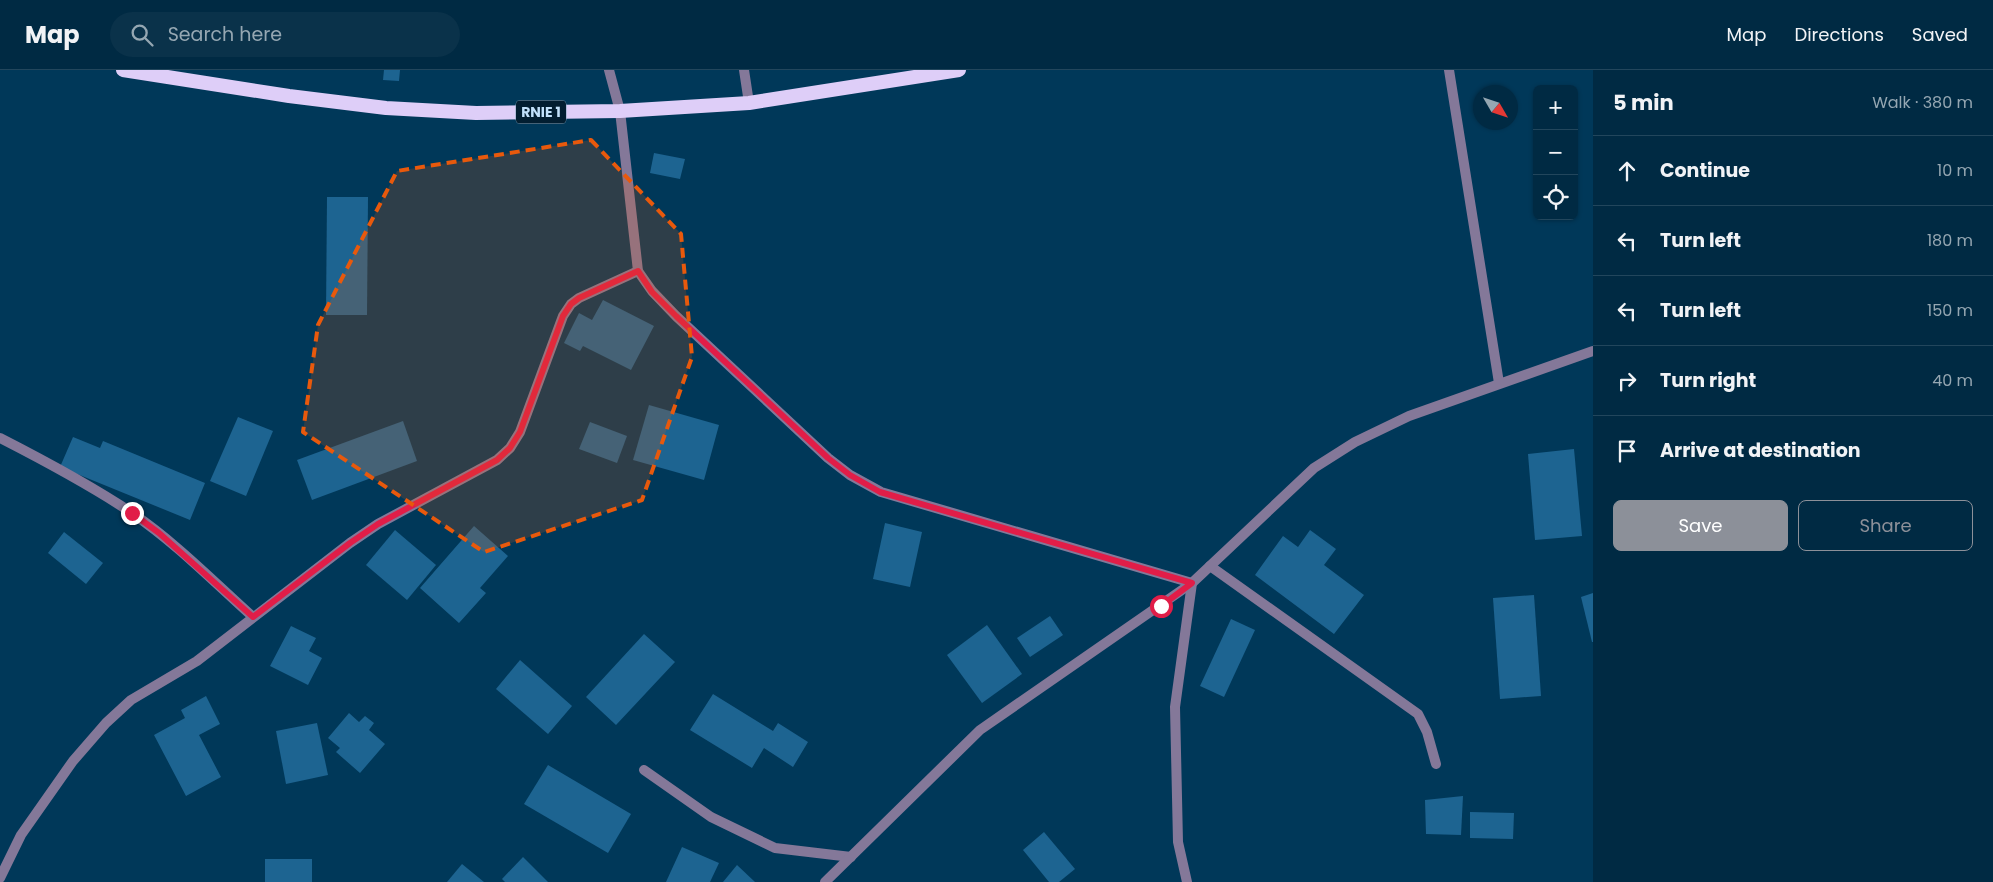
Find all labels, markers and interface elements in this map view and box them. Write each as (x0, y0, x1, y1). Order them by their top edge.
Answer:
search box (110, 12, 460, 57)
text: Map (25, 18, 80, 51)
icon: search (128, 21, 156, 49)
text: Search here (168, 21, 282, 48)
text: Map (1727, 22, 1766, 47)
text: Directions (1794, 22, 1884, 47)
text: Saved (1912, 22, 1968, 47)
north arrow (1473, 85, 1518, 130)
map controls (1533, 85, 1578, 220)
button: + (1533, 85, 1578, 130)
text: 5 min (1613, 88, 1674, 117)
text: Walk · 380 m (1872, 91, 1973, 114)
road number: RNIE 1 (516, 101, 566, 124)
button: − (1533, 130, 1578, 175)
icon: ahead (1613, 157, 1641, 185)
text: Continue (1660, 157, 1750, 184)
text: 10 m (1937, 159, 1973, 182)
button: locate (1533, 175, 1578, 220)
icon: left (1613, 227, 1641, 255)
text: Turn left (1660, 227, 1741, 254)
text: 180 m (1927, 229, 1973, 252)
icon: left (1613, 297, 1641, 325)
text: Turn left (1660, 297, 1741, 324)
text: 150 m (1927, 299, 1973, 322)
icon: right (1613, 367, 1641, 395)
text: Turn right (1660, 367, 1756, 394)
text: 40 m (1932, 369, 1973, 392)
icon: arrive (1613, 437, 1641, 465)
text: Arrive at destination (1660, 437, 1861, 464)
button: Save (1613, 500, 1788, 551)
button: Share (1798, 500, 1973, 551)
route end (121, 502, 144, 525)
route start (1150, 595, 1173, 618)

